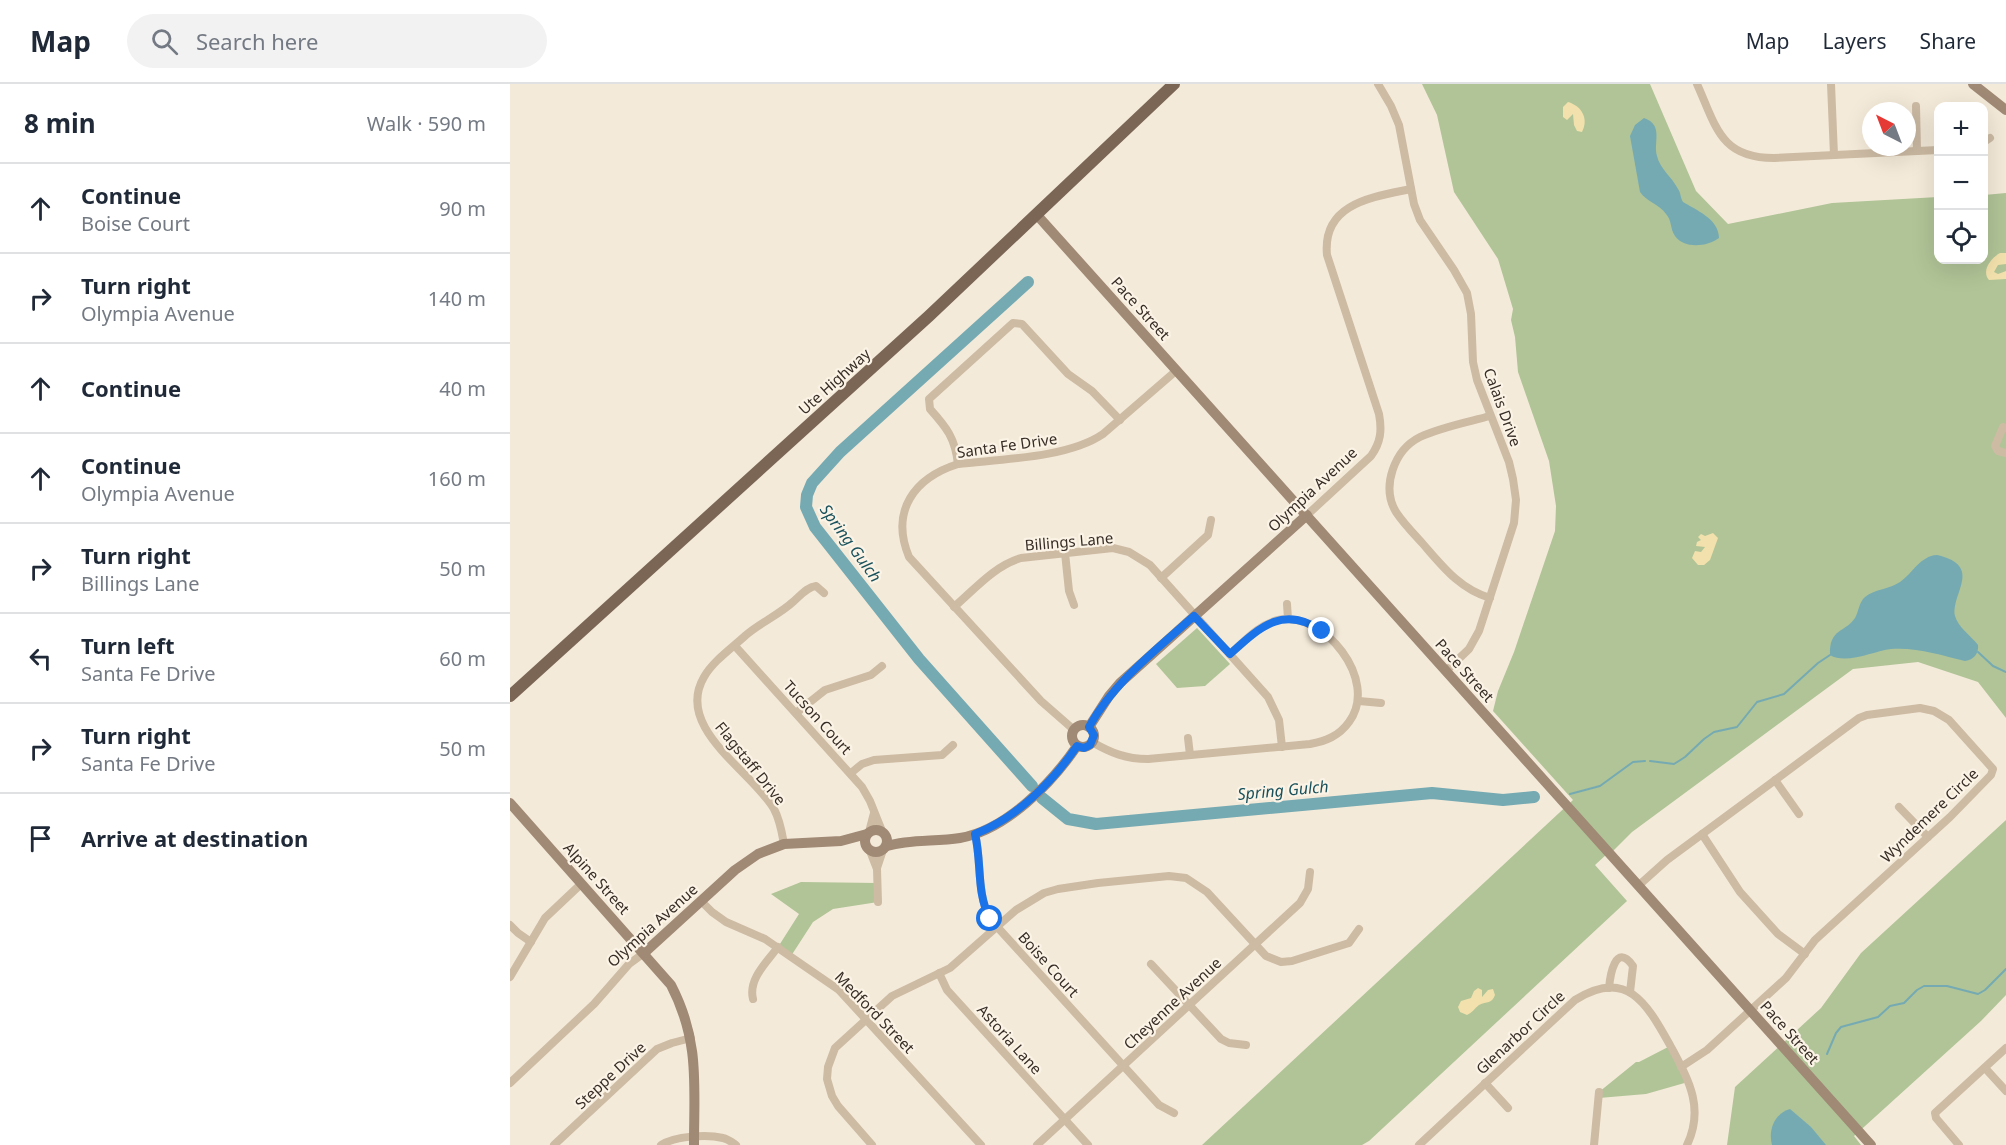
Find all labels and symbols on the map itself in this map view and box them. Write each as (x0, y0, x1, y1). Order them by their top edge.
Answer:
north arrow (1862, 102, 1916, 156)
street label: Pace Street (1107, 272, 1175, 344)
street label: Ute Highway (794, 343, 874, 419)
street label: Calais Drive (1480, 365, 1526, 449)
street label: Santa Fe Drive (956, 428, 1058, 462)
street label: Olympia Avenue (1263, 442, 1361, 536)
water label: Spring Gulch (815, 500, 887, 586)
street label: Billings Lane (1024, 527, 1114, 555)
route end (1308, 617, 1334, 643)
street label: Pace Street (1431, 634, 1499, 706)
street label: Tucson Court (779, 676, 857, 759)
street label: Flagstaff Drive (711, 717, 791, 809)
street label: Wyndemere Circle (1876, 763, 1982, 867)
water label: Spring Gulch (1237, 775, 1329, 805)
street label: Alpine Street (559, 838, 635, 919)
street label: Olympia Avenue (602, 879, 702, 971)
route start (976, 905, 1002, 931)
street label: Boise Court (1014, 927, 1084, 1001)
street label: Cheyenne Avenue (1119, 953, 1225, 1053)
street label: Medford Street (831, 967, 920, 1058)
street label: Glenarbor Circle (1471, 986, 1569, 1078)
street label: Pace Street (1756, 996, 1824, 1068)
street label: Astoria Lane (973, 1000, 1047, 1078)
street label: Steppe Drive (570, 1037, 650, 1113)

